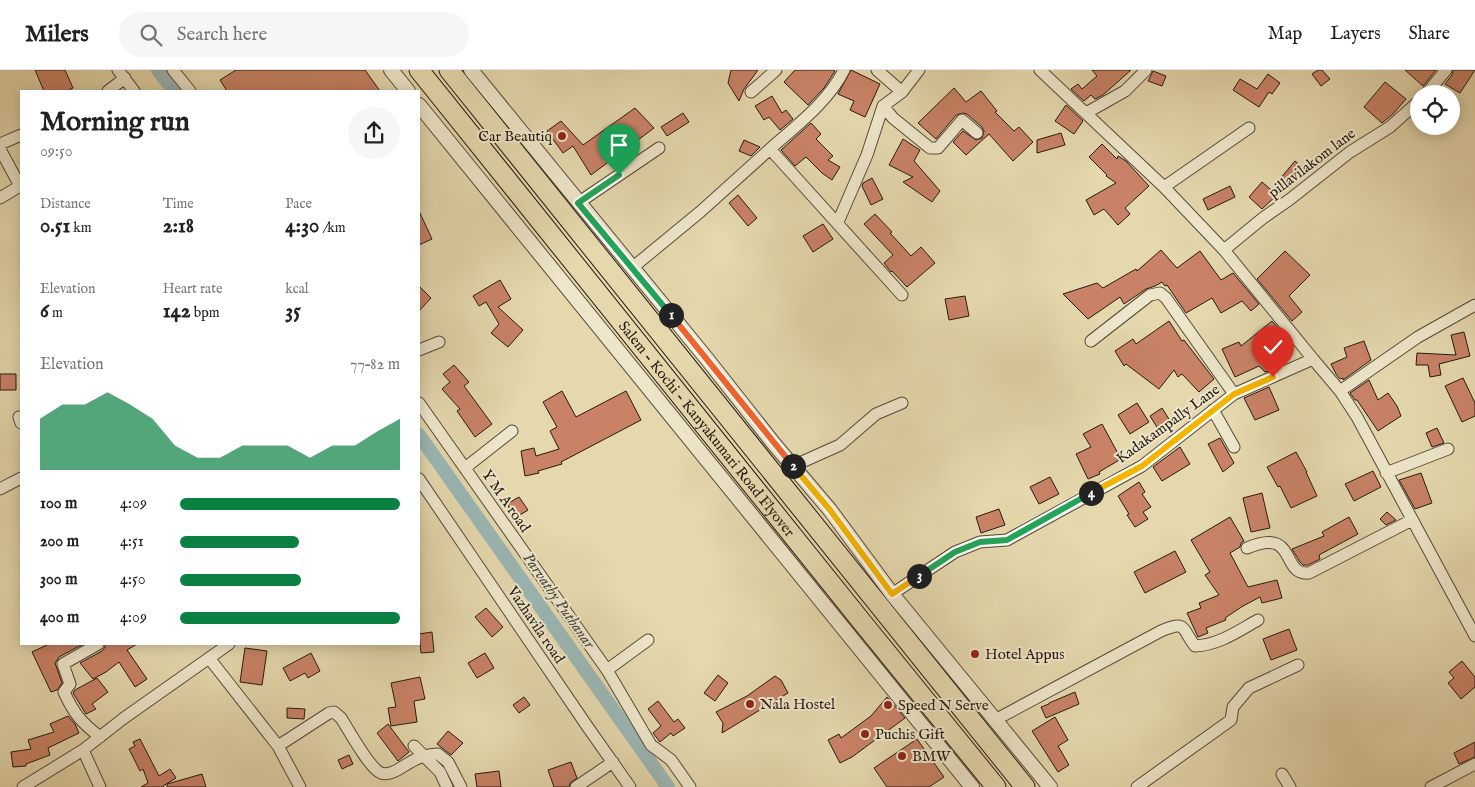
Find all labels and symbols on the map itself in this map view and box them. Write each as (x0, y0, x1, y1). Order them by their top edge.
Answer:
pin (598, 124, 640, 175)
street label: pillavilakom lane (1265, 124, 1359, 202)
place label: Car Beautiq (478, 127, 553, 146)
marker: Car Beautiq (556, 130, 568, 142)
pin: 1 (658, 302, 684, 328)
street label: Salem - Kochi - Kanyakumari Road Flyover (615, 317, 800, 541)
pin (1252, 326, 1294, 377)
street label: Kadakampally Lane (1113, 380, 1224, 468)
pin: 2 (780, 454, 806, 478)
street label: Y M A road (477, 466, 535, 537)
pin: 4 (1078, 480, 1104, 506)
water label: Parvathy Puthanar (518, 549, 599, 654)
pin: 3 (906, 564, 932, 588)
street label: Vazhavila road (503, 582, 569, 668)
place label: Hotel Appus (985, 645, 1065, 664)
marker: Hotel Appus (969, 648, 981, 660)
place label: Nala Hostel (760, 695, 836, 714)
place label: Speed N Serve (898, 696, 989, 715)
marker: Nala Hostel (744, 698, 756, 710)
marker: Speed N Serve (882, 699, 894, 711)
place label: Puchis Gift (875, 725, 945, 744)
marker: Puchis Gift (859, 728, 871, 740)
place label: BMW (912, 747, 951, 766)
marker: BMW (896, 750, 908, 762)

